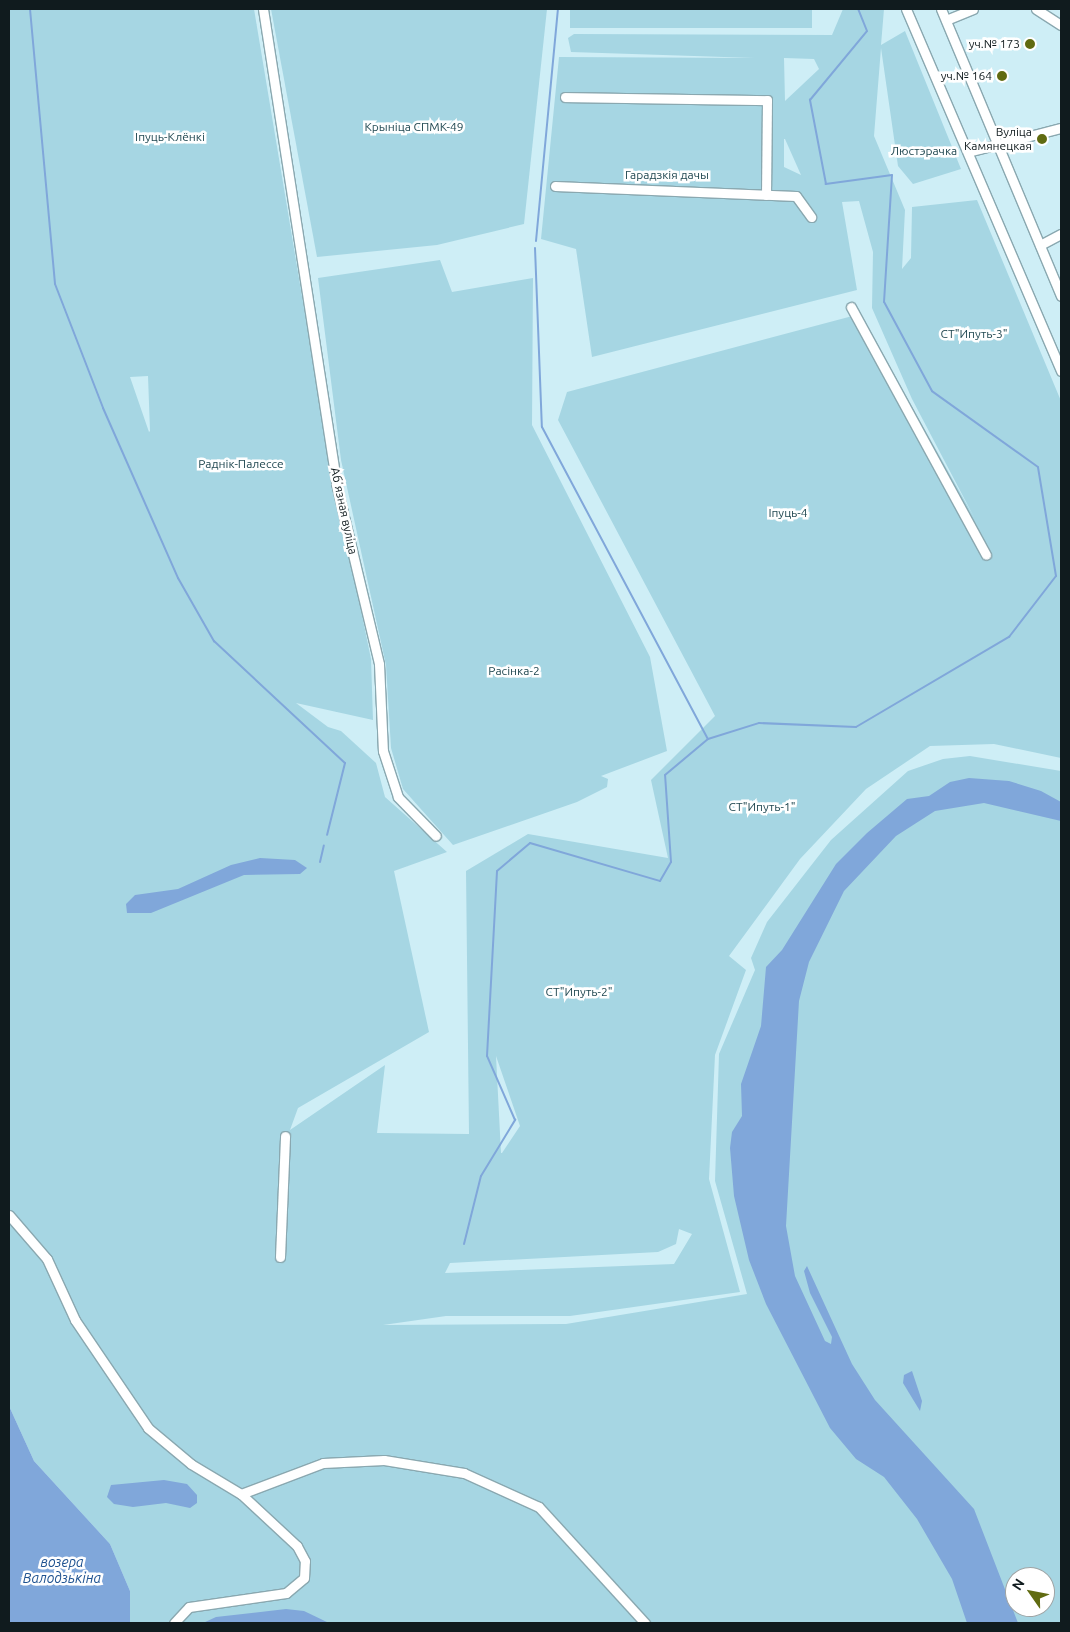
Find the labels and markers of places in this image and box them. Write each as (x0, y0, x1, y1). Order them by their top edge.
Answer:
place label: уч.№ 173 (969, 37, 1020, 51)
marker: уч.№ 173 (1024, 38, 1036, 50)
place label: уч.№ 164 (941, 69, 992, 83)
marker: уч.№ 164 (996, 70, 1008, 82)
place label: Вуліца Камянецкая (964, 125, 1032, 153)
marker: Вуліца Камянецкая (1036, 133, 1048, 145)

